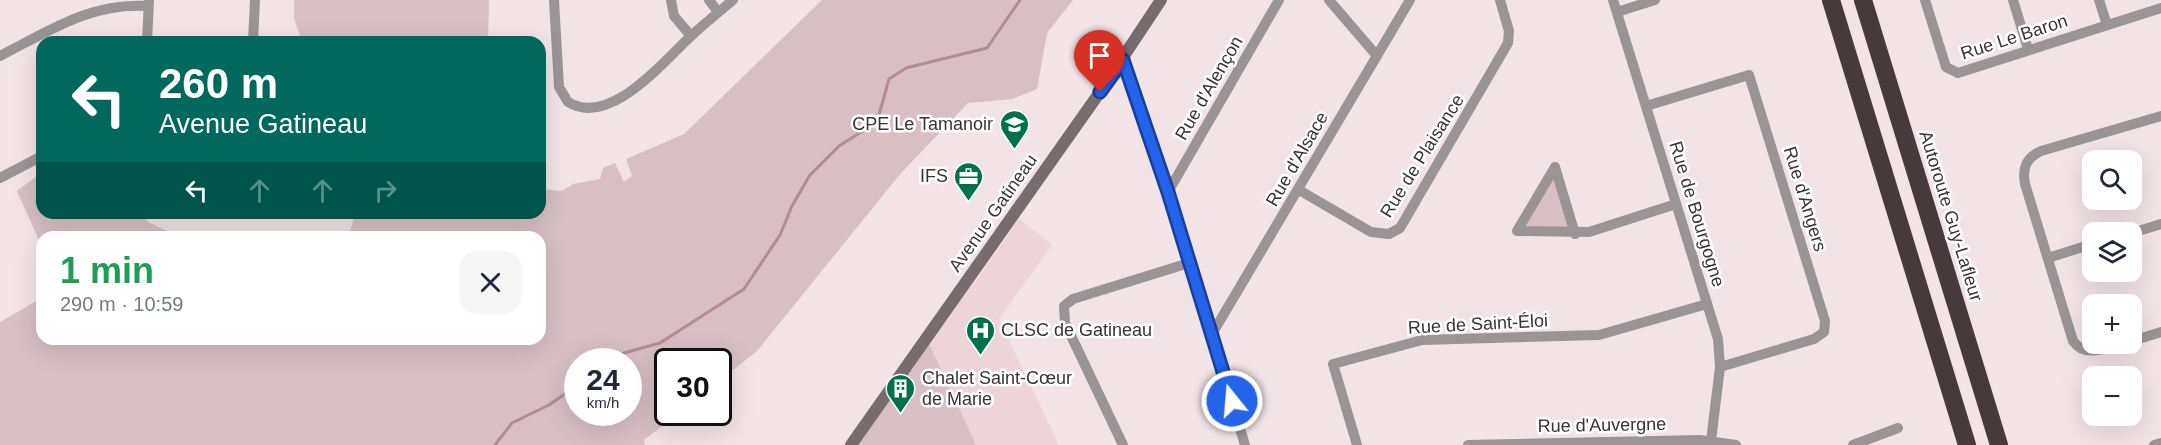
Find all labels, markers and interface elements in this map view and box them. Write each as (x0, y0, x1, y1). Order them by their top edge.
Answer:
street label: Rue Le Baron (1958, 10, 2070, 64)
pin (1074, 30, 1125, 92)
street label: Rue d'Alençon (1171, 33, 1247, 143)
icon: arrive (1083, 39, 1116, 72)
icon: left (60, 60, 138, 138)
text: 260 m (159, 60, 278, 107)
street label: Rue de Plaisance (1376, 91, 1468, 221)
school or university icon: CPE Le Tamanoir (998, 108, 1030, 150)
street label: Rue d'Alsace (1262, 108, 1332, 210)
text: Avenue Gatineau (159, 109, 367, 139)
place label: CPE Le Tamanoir (852, 114, 993, 134)
street label: Autoroute Guy-Lafleur (1916, 128, 1986, 304)
street label: Rue de Bourgogne (1665, 139, 1729, 289)
street label: Rue d'Angers (1780, 144, 1830, 254)
street label: Avenue Gatineau (945, 150, 1041, 276)
map controls (2082, 150, 2142, 426)
button: search (2082, 150, 2142, 210)
office icon: IFS (953, 160, 985, 202)
place label: IFS (920, 166, 948, 186)
icon: left (180, 174, 213, 207)
icon: ahead (243, 174, 276, 207)
icon: ahead (306, 174, 339, 207)
icon: right (369, 174, 402, 207)
button: layers (2082, 222, 2142, 282)
text: 1 min (60, 250, 154, 291)
button: close (459, 251, 522, 314)
text: 290 m · 10:59 (60, 293, 183, 315)
button: + (2082, 294, 2142, 354)
street label: Rue de Saint-Éloi (1408, 310, 1548, 338)
hospital icon: CLSC de Gatineau (964, 314, 996, 356)
place label: CLSC de Gatineau (1001, 320, 1152, 340)
speed limit sign: 30 (654, 348, 732, 426)
text: 24 (586, 363, 620, 396)
button: − (2082, 366, 2142, 426)
place label: Chalet Saint-Cœur de Marie (922, 368, 1072, 409)
position arrow (1200, 369, 1264, 433)
building icon: Chalet Saint-Cœur de Marie (885, 372, 917, 414)
text: km/h (587, 394, 619, 411)
street label: Rue d'Auvergne (1538, 414, 1666, 436)

